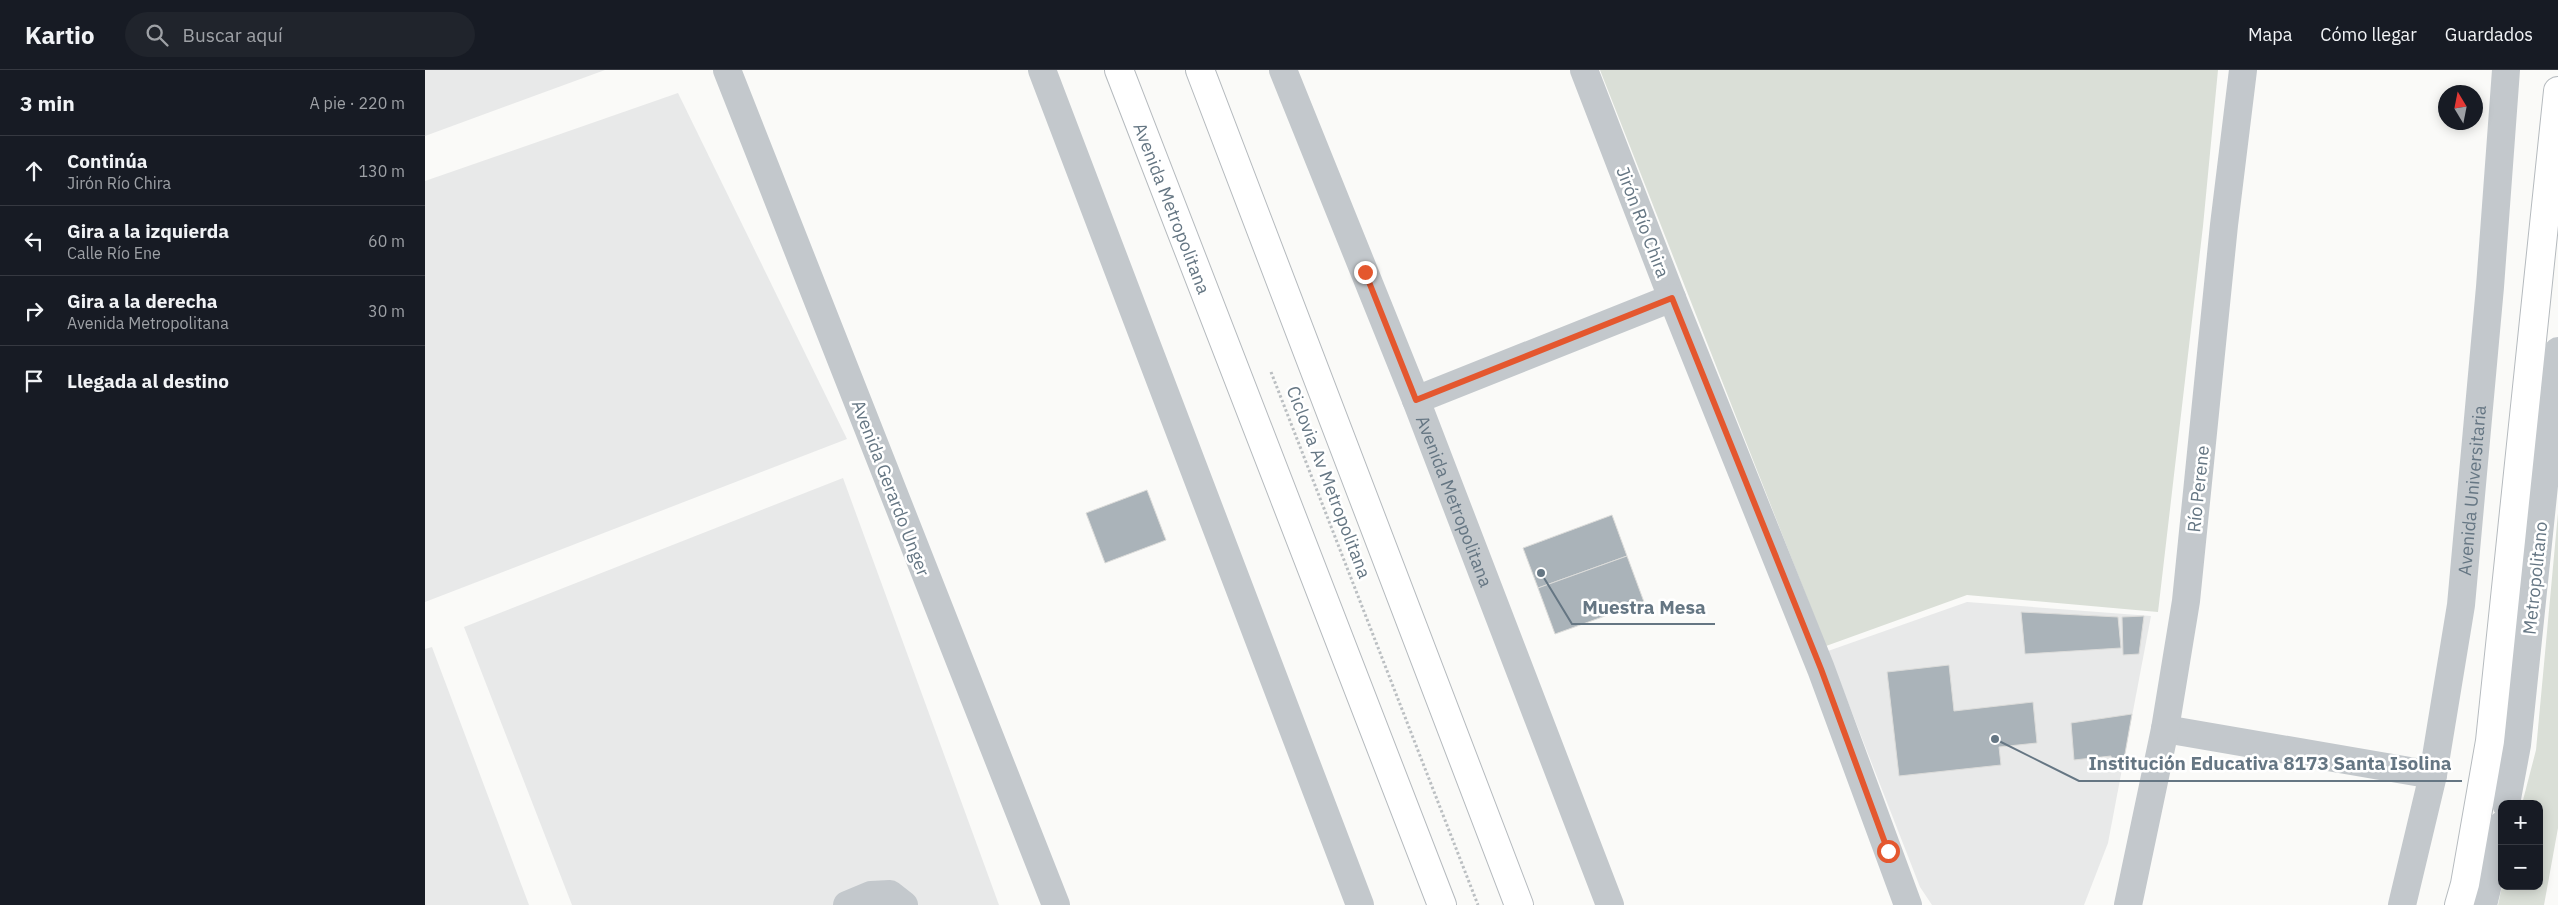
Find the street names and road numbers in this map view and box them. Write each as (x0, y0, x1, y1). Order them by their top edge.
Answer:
street label: Avenida Metropolitana (1129, 119, 1216, 297)
street label: Jirón Río Chira (1611, 163, 1675, 281)
street label: Ciclovia Av Metropolitana (1282, 383, 1376, 582)
street label: Avenida Gerardo Unger (847, 397, 935, 580)
street label: Avenida Universitaria (2452, 404, 2491, 577)
street label: Avenida Metropolitana (1411, 412, 1498, 590)
street label: Río Perene (2182, 444, 2214, 534)
street label: Metropolitano (2518, 520, 2552, 636)

